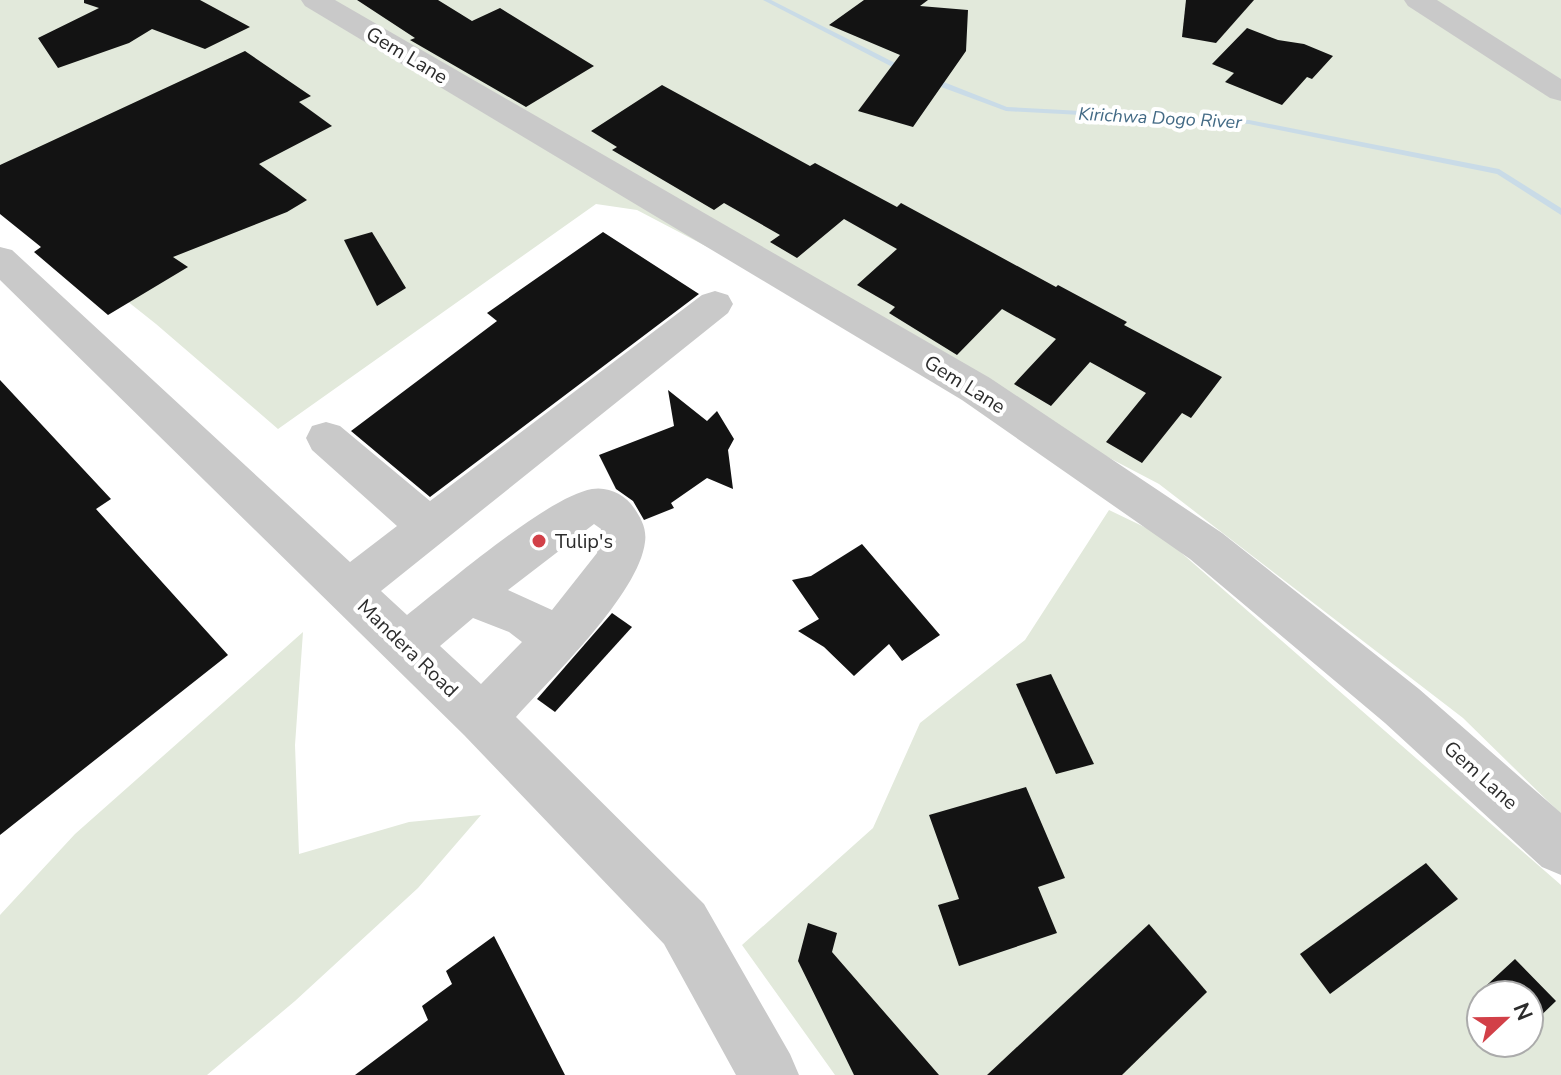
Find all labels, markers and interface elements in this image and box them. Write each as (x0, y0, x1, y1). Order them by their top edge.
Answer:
street label: Gem Lane (361, 20, 453, 90)
water label: Kirichwa Dogo River (1078, 102, 1243, 134)
street label: Gem Lane (919, 349, 1010, 420)
place label: Tulip's (555, 528, 613, 555)
marker: Tulip's (530, 532, 548, 550)
street label: Mandera Road (351, 593, 464, 703)
street label: Gem Lane (1438, 735, 1523, 816)
north arrow (1465, 979, 1545, 1059)
text: N (1506, 999, 1540, 1025)

